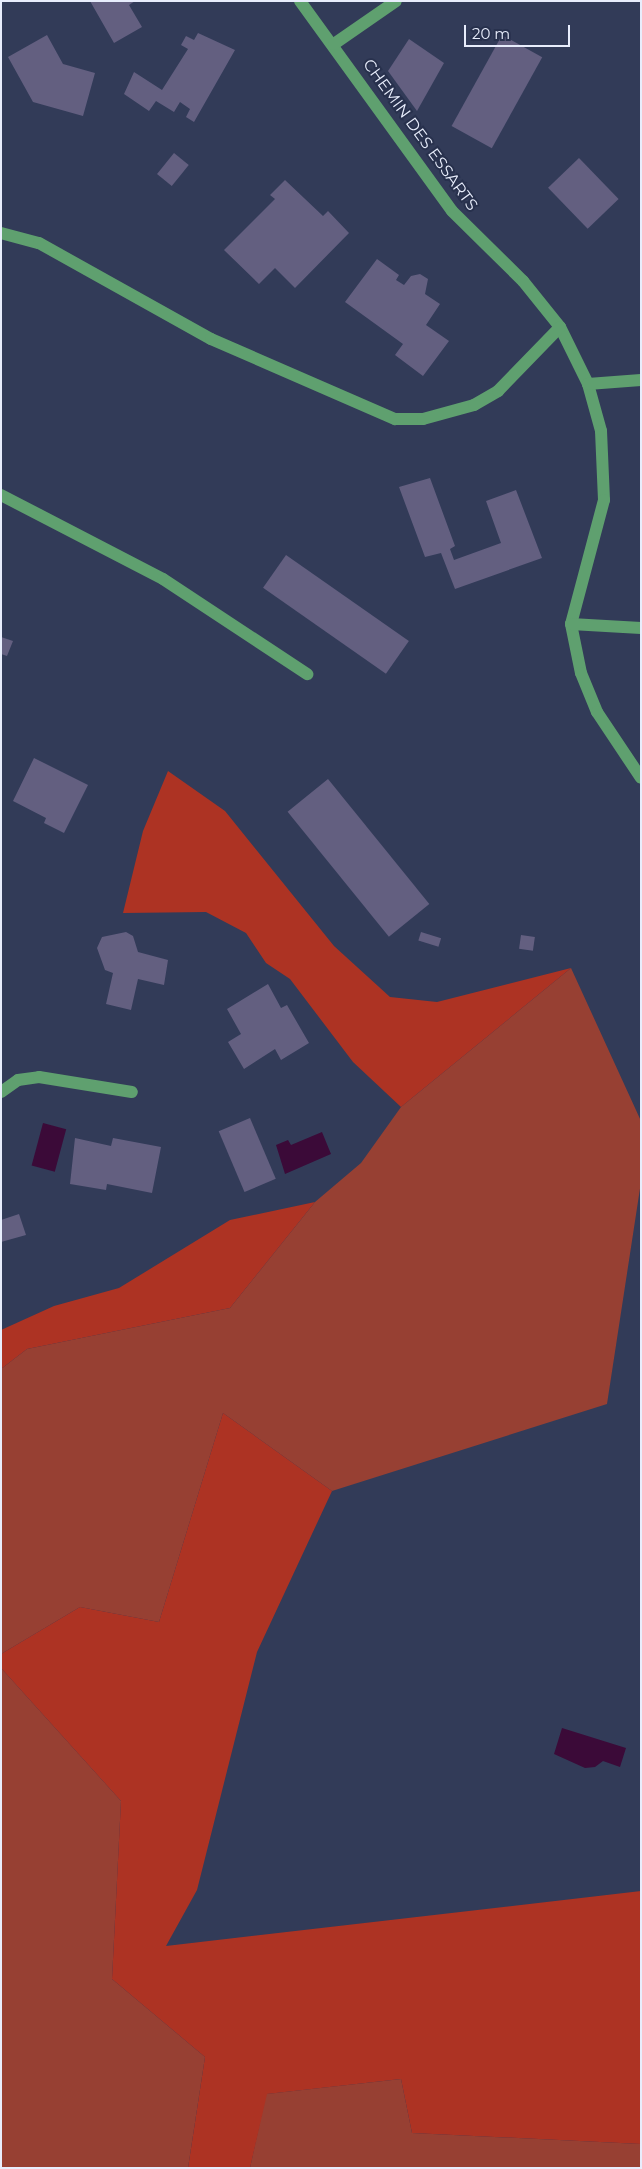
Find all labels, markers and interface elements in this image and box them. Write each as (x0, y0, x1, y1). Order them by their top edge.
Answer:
scale bar (467, 15, 573, 47)
text: 20 m (472, 24, 510, 43)
street label: CHEMIN DES ESSARTS (359, 56, 481, 214)

